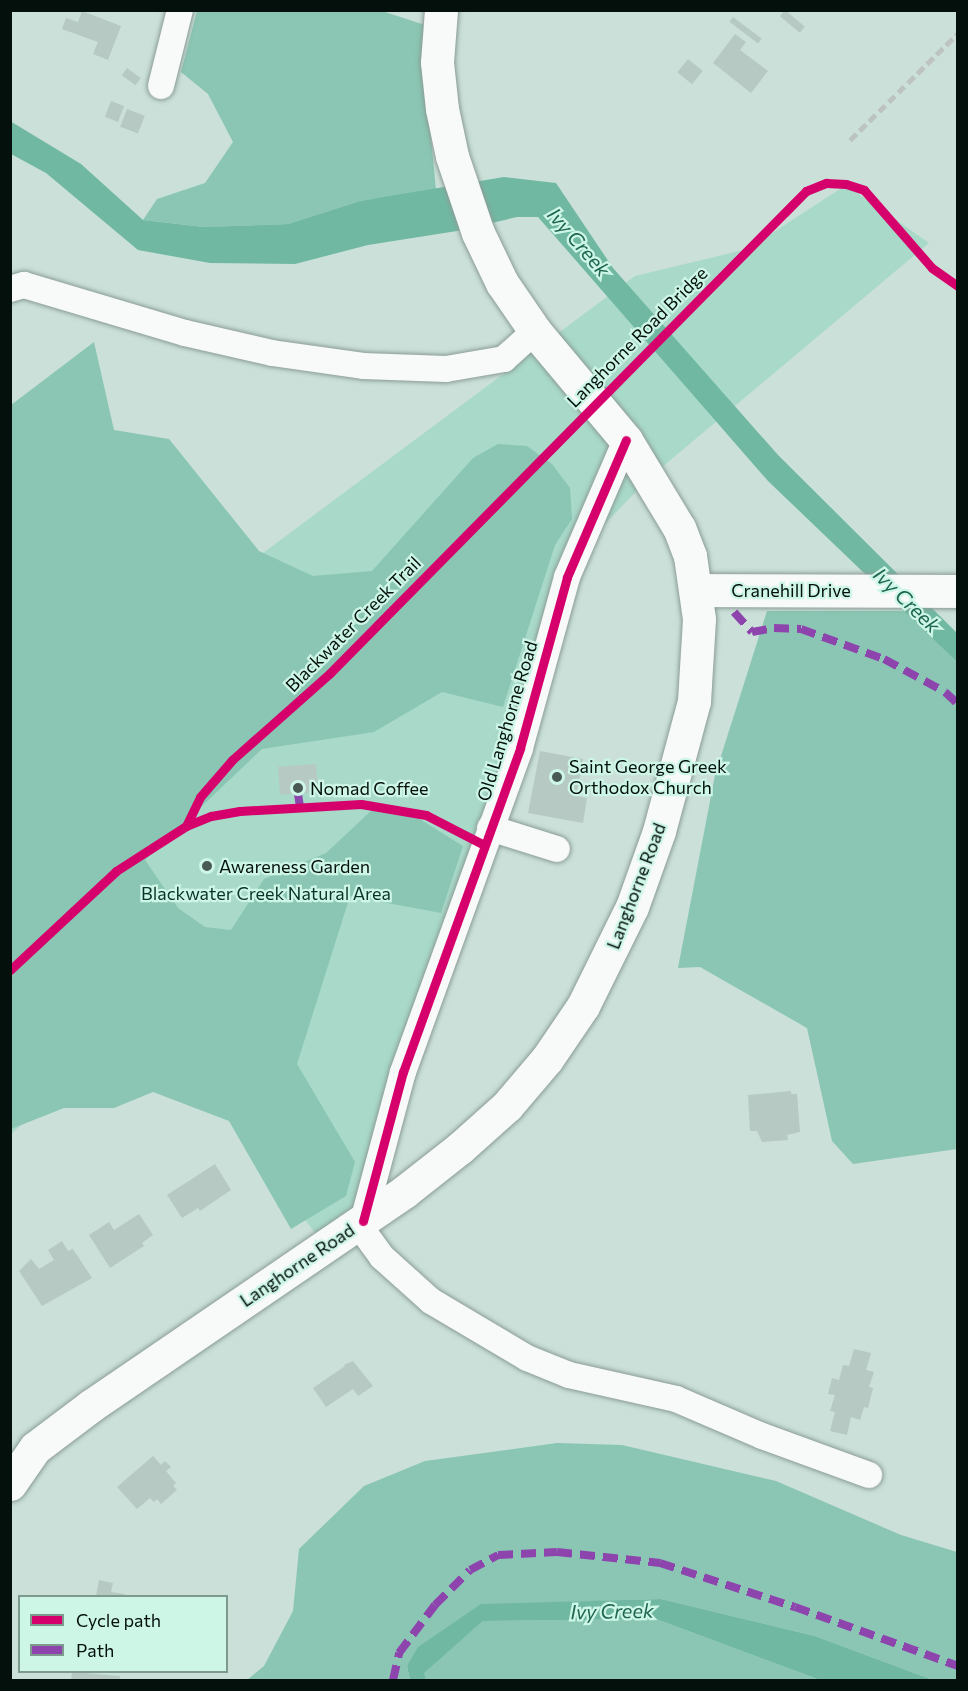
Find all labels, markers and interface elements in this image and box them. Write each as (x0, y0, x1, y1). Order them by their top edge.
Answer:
water label: Ivy Creek (543, 203, 615, 281)
street label: Langhorne Road Bridge (562, 262, 712, 412)
street label: Blackwater Creek Trail (281, 552, 425, 696)
water label: Ivy Creek (869, 562, 945, 638)
street label: Cranehill Drive (731, 579, 851, 601)
street label: Old Langhorne Road (472, 638, 542, 804)
place label: Saint George Greek Orthodox Church (569, 756, 727, 798)
marker: Saint George Greek Orthodox Church (550, 770, 564, 784)
place label: Nomad Coffee (310, 777, 429, 799)
marker: Nomad Coffee (291, 781, 305, 795)
street label: Langhorne Road (602, 820, 670, 952)
place label: Awareness Garden (219, 855, 370, 877)
marker: Awareness Garden (200, 859, 214, 873)
park label: Blackwater Creek Natural Area (141, 882, 391, 904)
street label: Langhorne Road (236, 1219, 358, 1311)
legend (18, 1595, 228, 1673)
water label: Ivy Creek (570, 1598, 654, 1624)
text: Cycle path (76, 1609, 161, 1631)
text: Path (76, 1639, 114, 1661)

